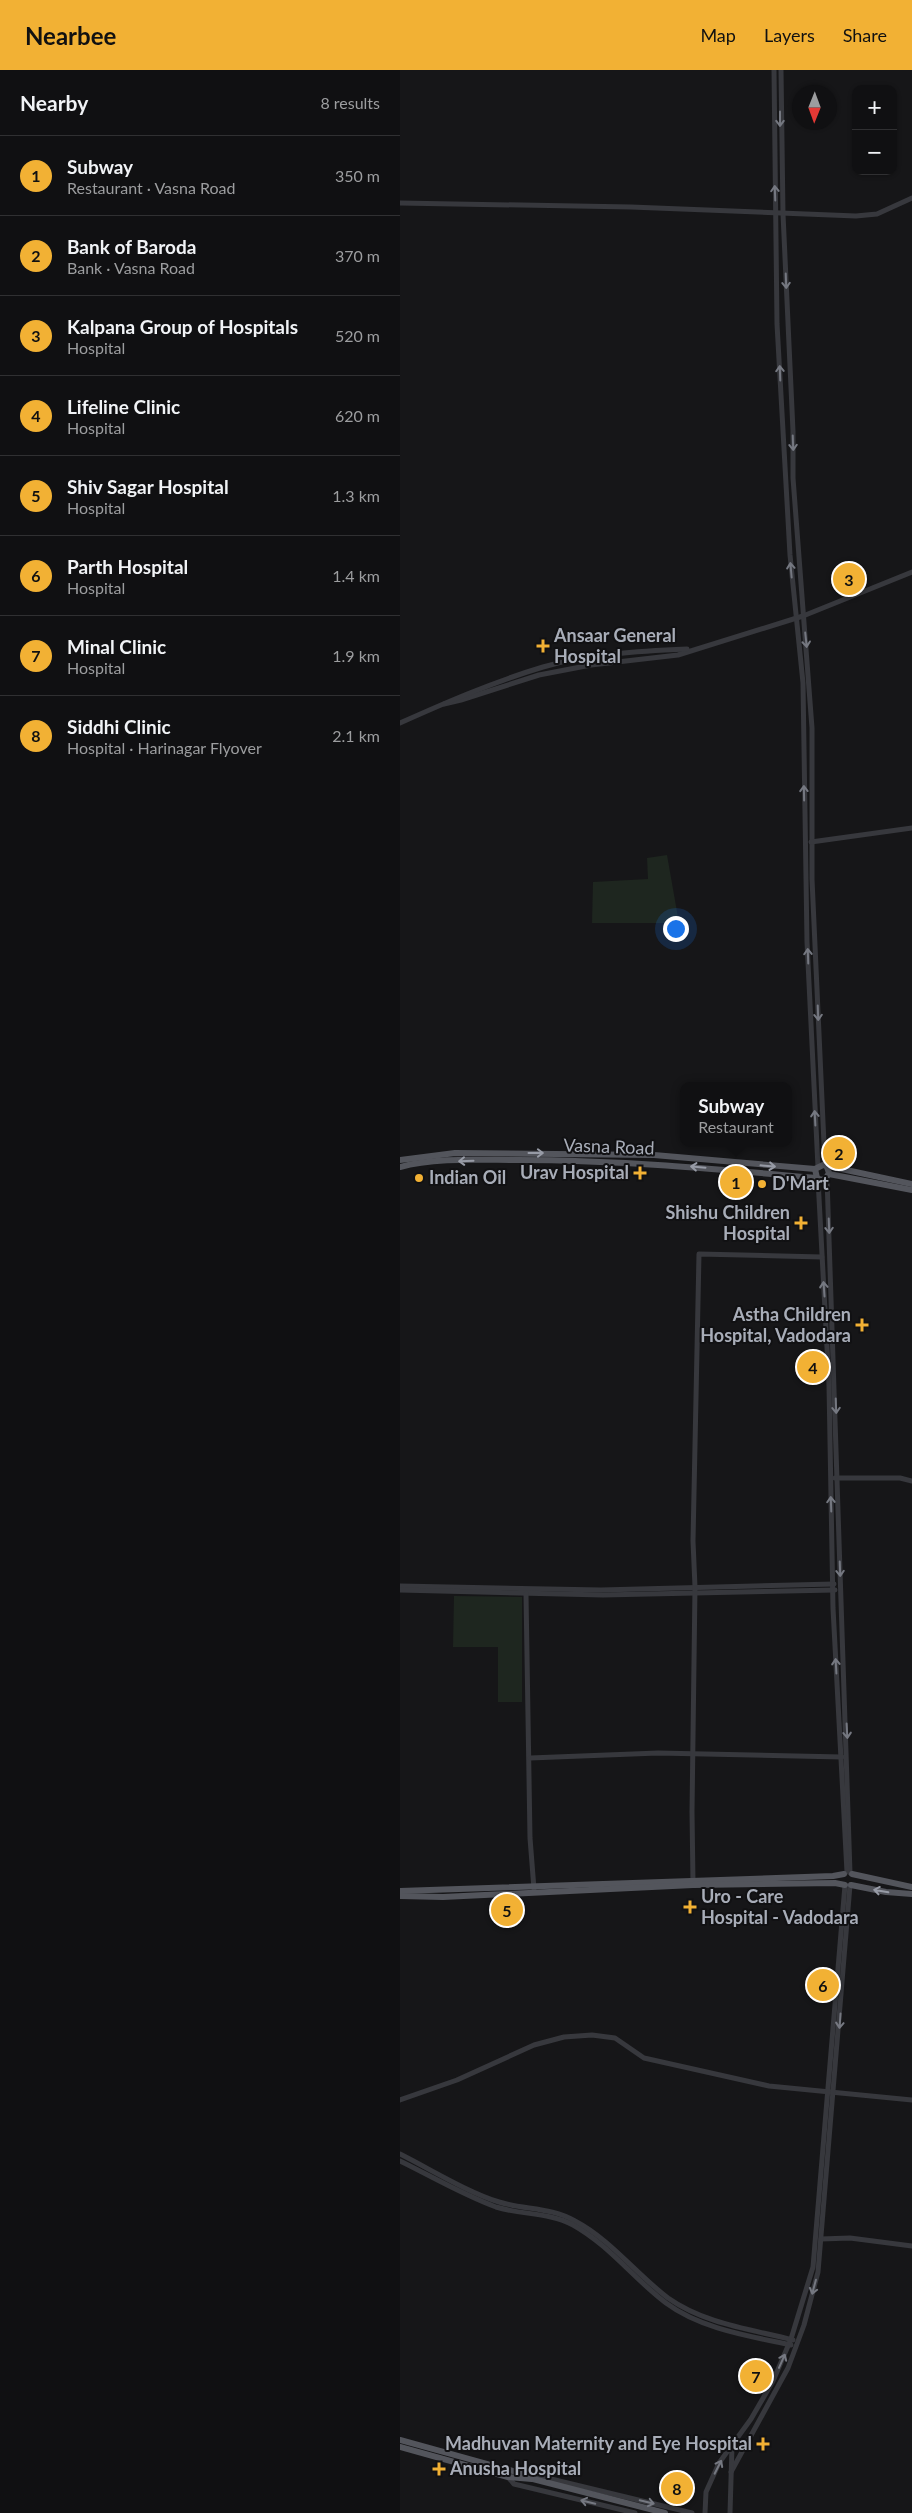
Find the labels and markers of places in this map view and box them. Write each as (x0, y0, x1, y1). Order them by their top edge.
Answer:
pin: 3 (833, 560, 865, 598)
place label: Ansaar General Hospital (553, 624, 676, 667)
marker: Ansaar General Hospital (536, 639, 550, 653)
pin: 2 (823, 1134, 855, 1172)
place label: Urav Hospital (520, 1161, 629, 1183)
pin: 1 (720, 1163, 752, 1201)
place label: Indian Oil (429, 1166, 506, 1188)
marker: Urav Hospital (633, 1166, 647, 1180)
marker: Indian Oil (413, 1172, 425, 1184)
place label: D'Mart (772, 1172, 829, 1194)
marker: D'Mart (756, 1178, 768, 1190)
place label: Shishu Children Hospital (665, 1201, 790, 1244)
marker: Shishu Children Hospital (794, 1216, 808, 1230)
place label: Astha Children Hospital, Vadodara (700, 1303, 851, 1346)
marker: Astha Children Hospital, Vadodara (855, 1318, 869, 1332)
pin: 4 (797, 1348, 829, 1386)
place label: Uro - Care Hospital - Vadodara (701, 1885, 859, 1928)
pin: 5 (491, 1891, 523, 1929)
marker: Uro - Care Hospital - Vadodara (683, 1900, 697, 1914)
pin: 6 (807, 1966, 839, 2004)
pin: 7 (740, 2357, 772, 2395)
place label: Madhuvan Maternity and Eye Hospital (445, 2432, 752, 2454)
marker: Madhuvan Maternity and Eye Hospital (756, 2437, 770, 2451)
place label: Anusha Hospital (449, 2457, 581, 2479)
marker: Anusha Hospital (432, 2462, 446, 2476)
pin: 8 (661, 2469, 693, 2507)

